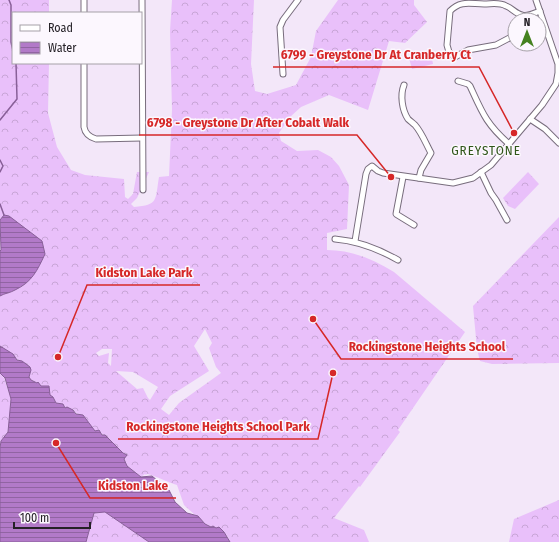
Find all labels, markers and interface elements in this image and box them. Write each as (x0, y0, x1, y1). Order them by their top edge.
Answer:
legend (12, 12, 142, 64)
north arrow (507, 12, 547, 52)
text: N (524, 16, 530, 29)
text: Road (48, 21, 73, 35)
text: Water (48, 41, 77, 55)
callout: 6799 - Greystone Dr At Cranberry Ct (273, 42, 479, 67)
text: 6799 - Greystone Dr At Cranberry Ct (281, 47, 472, 62)
callout: 6798 - Greystone Dr After Cobalt Walk (139, 110, 357, 135)
text: 6798 - Greystone Dr After Cobalt Walk (147, 115, 350, 130)
district label: GREYSTONE (451, 143, 521, 158)
callout: Kidston Lake Park (87, 260, 200, 285)
text: Kidston Lake Park (96, 265, 193, 280)
callout: Rockingstone Heights School (341, 334, 513, 359)
text: Rockingstone Heights School (349, 339, 506, 354)
callout: Rockingstone Heights School Park (118, 414, 318, 439)
text: Rockingstone Heights School Park (126, 419, 310, 434)
callout: Kidston Lake (90, 473, 176, 498)
text: Kidston Lake (98, 478, 168, 493)
scale bar (14, 504, 90, 530)
text: 100 m (20, 511, 49, 525)

